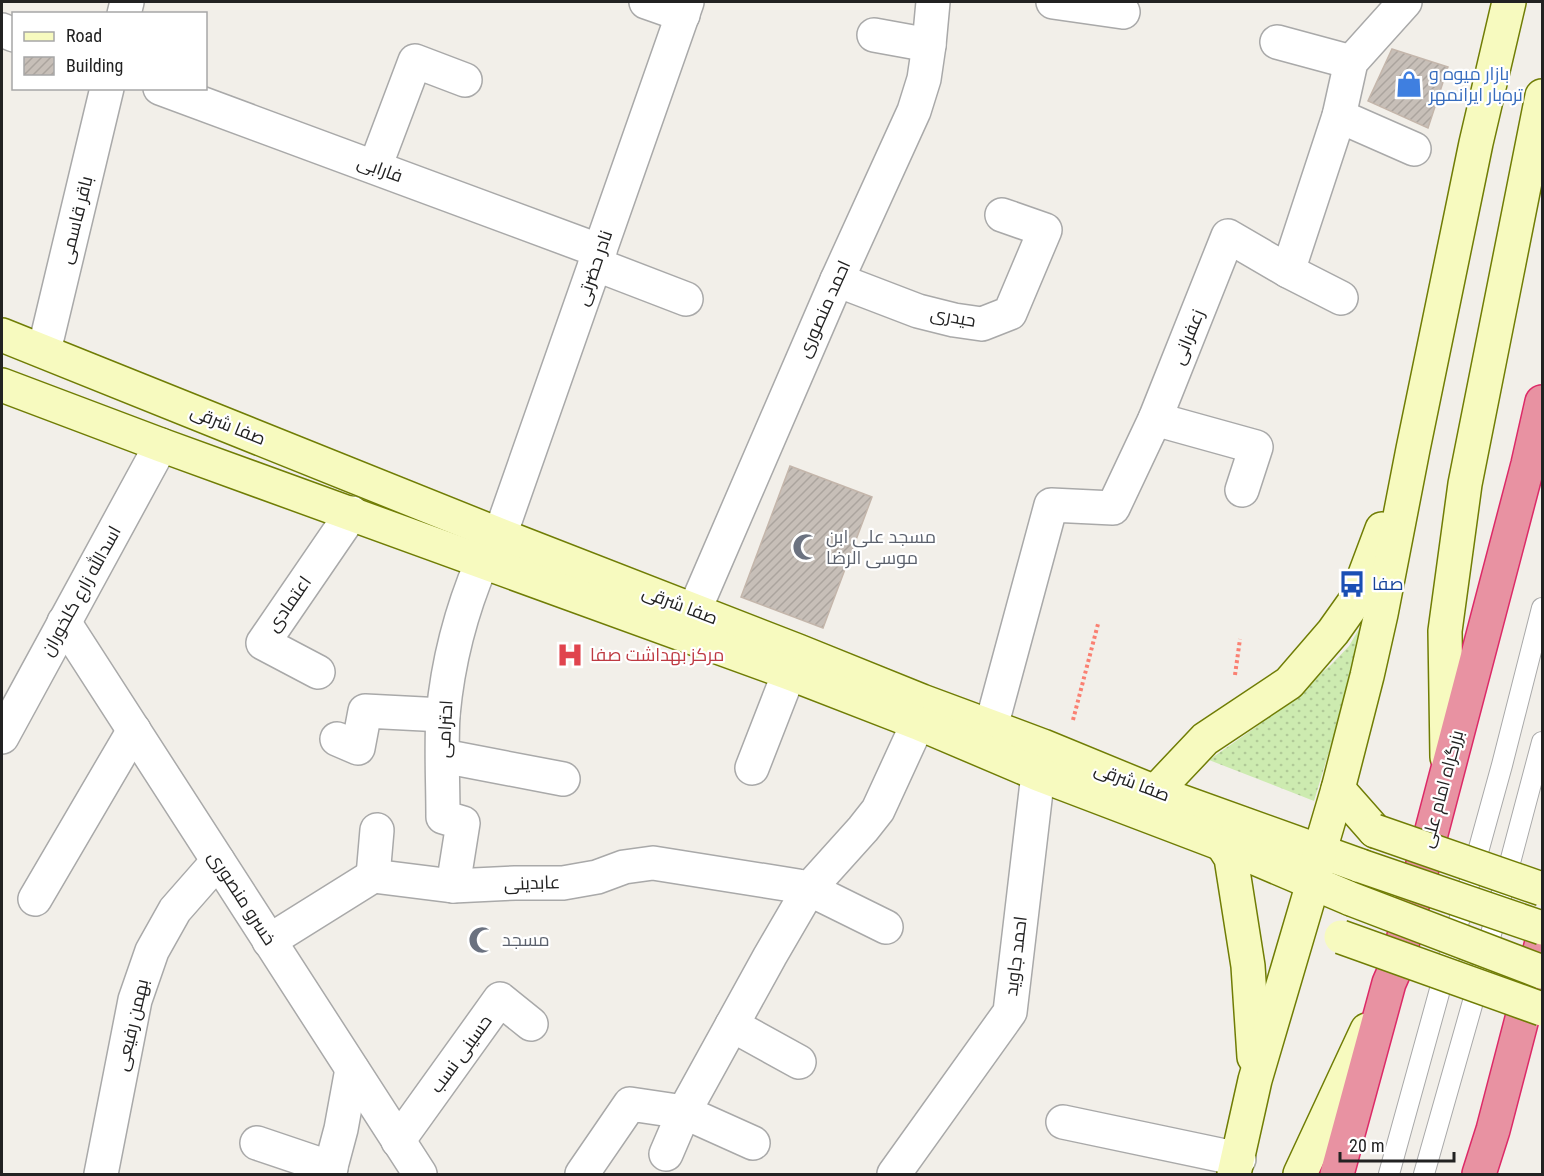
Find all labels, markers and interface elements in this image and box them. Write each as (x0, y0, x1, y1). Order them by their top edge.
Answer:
legend (12, 12, 207, 90)
text: Road (66, 25, 102, 46)
text: Building (66, 55, 123, 76)
place label: بازار میوه و تره‌بار ایرانمهر (1428, 63, 1523, 106)
shop icon: بازار میوه و تره‌بار ایرانمهر (1394, 69, 1424, 99)
street label: فارابی (354, 151, 406, 187)
street label: باقر قاسمی (54, 174, 98, 266)
street label: نادر حضرتی (571, 227, 617, 309)
street label: احمد منصوری (793, 257, 855, 361)
street label: حیدری (929, 302, 977, 332)
street label: زعفرانی (1167, 306, 1209, 368)
street label: صفا شرقی (187, 400, 269, 450)
street label: اسدالله زارع کلخوران (35, 522, 127, 660)
place label: مسجد علی ابن موسی الرضا (826, 526, 936, 569)
mosque icon: مسجد علی ابن موسی الرضا (791, 532, 821, 562)
bus stop icon: صفا (1337, 569, 1367, 599)
street label: اعتمادی (262, 572, 316, 636)
place label: صفا (1372, 573, 1404, 594)
street label: صفا شرقی (639, 581, 721, 629)
hospital icon: مرکز بهداشت صفا (555, 640, 585, 670)
place label: مرکز بهداشت صفا (590, 644, 724, 666)
street label: احترامی (433, 700, 457, 758)
street label: بزرگراه امام علی (1416, 728, 1469, 851)
street label: صفا شرقی (1091, 758, 1173, 806)
street label: خسرو منصوری (203, 847, 281, 949)
street label: عابدینی (503, 871, 561, 895)
street label: احمد جاوید (1000, 915, 1032, 997)
mosque icon: مسجد (467, 925, 497, 955)
place label: مسجد (502, 929, 550, 950)
street label: بهمن رفیعی (111, 977, 153, 1073)
street label: حسینی نسب (425, 1011, 497, 1097)
scale bar (1340, 1125, 1454, 1163)
text: 20 m (1349, 1135, 1384, 1156)

